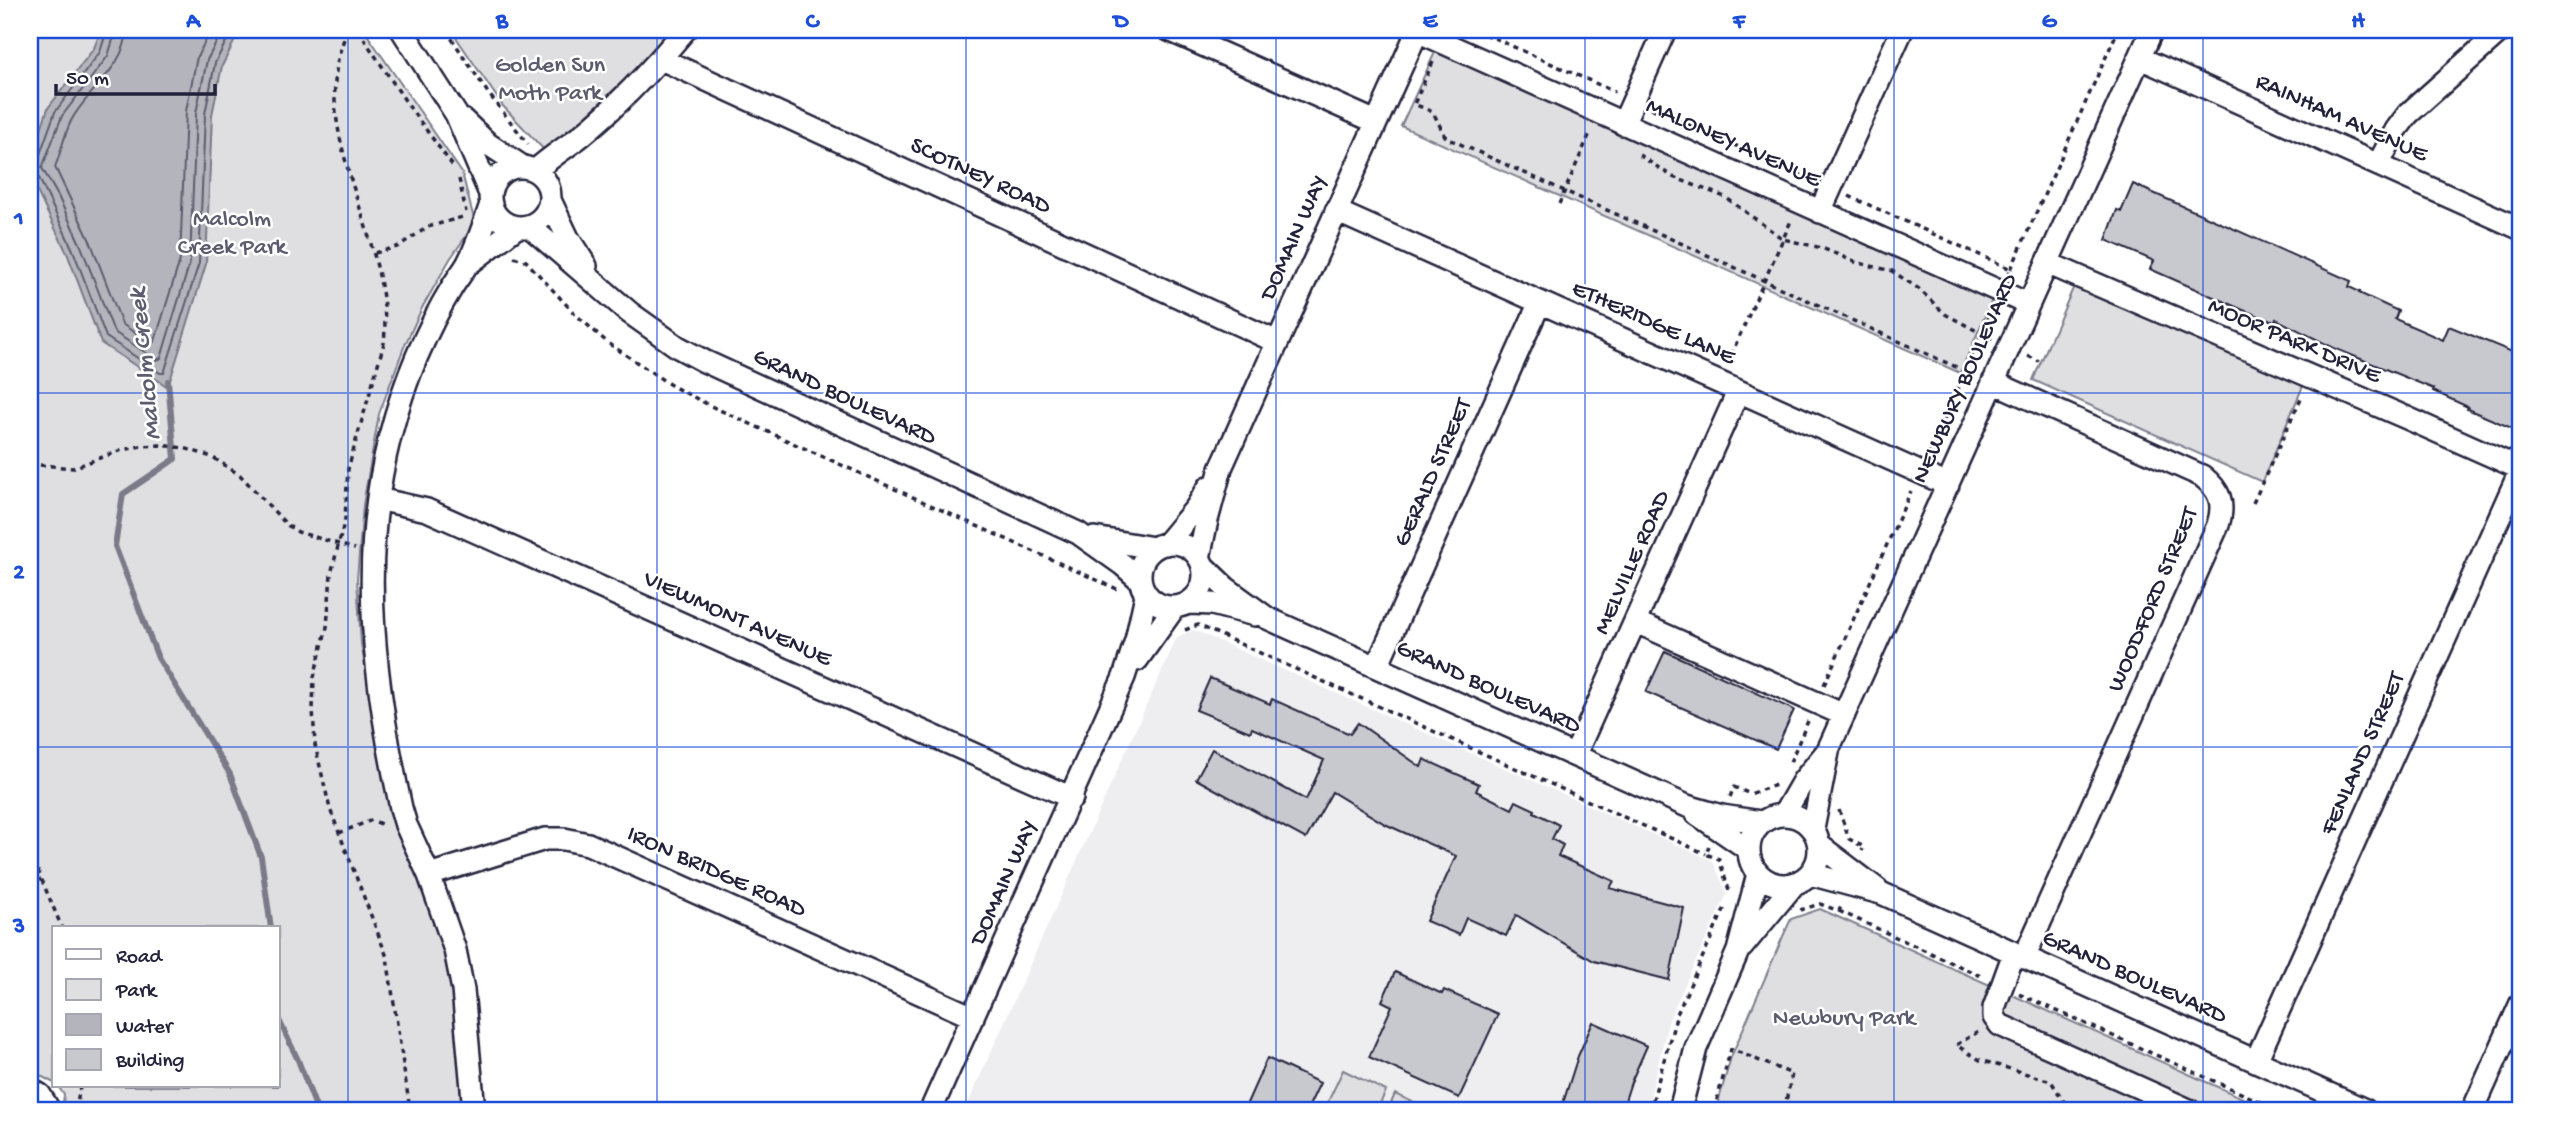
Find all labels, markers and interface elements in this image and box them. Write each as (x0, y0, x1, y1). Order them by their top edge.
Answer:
text: A (185, 9, 201, 36)
text: B (495, 9, 509, 36)
text: C (806, 9, 821, 36)
text: D (1112, 9, 1130, 36)
text: E (1423, 9, 1439, 36)
text: F (1732, 9, 1747, 36)
text: G (2042, 9, 2058, 36)
text: H (2351, 9, 2365, 36)
scale bar (56, 52, 215, 96)
park label: Golden Sun Moth Park (495, 52, 606, 109)
text: 50 m (66, 68, 109, 93)
street label: RAINHAM AVENUE (2250, 68, 2432, 170)
street label: MALONEY AVENUE (1641, 92, 1826, 196)
street label: SCOTNEY ROAD (905, 132, 1055, 222)
street label: DOMAIN WAY (1254, 171, 1335, 307)
text: 1 (13, 206, 24, 233)
park label: Malcolm Creek Park (178, 206, 289, 263)
street label: NEWBURY BOULEVARD (1907, 269, 2025, 488)
street label: ETHERIDGE LANE (1567, 275, 1740, 373)
water label: Malcolm Creek (123, 284, 170, 442)
street label: MOOR PARK DRIVE (2203, 293, 2386, 392)
street label: GRAND BOULEVARD (748, 343, 941, 453)
street label: GERALD STREET (1388, 393, 1480, 552)
street label: MELVILLE ROAD (1588, 486, 1678, 639)
street label: WOODFORD STREET (2102, 502, 2207, 697)
text: 2 (13, 560, 25, 587)
street label: VIEWMONT AVENUE (637, 565, 837, 675)
street label: GRAND BOULEVARD (1391, 634, 1585, 742)
street label: FENLAND STREET (2315, 667, 2414, 841)
street label: DOMAIN WAY (964, 816, 1045, 952)
street label: IRON BRIDGE ROAD (622, 821, 810, 926)
text: 3 (12, 914, 25, 941)
street label: GRAND BOULEVARD (2037, 924, 2231, 1032)
legend (52, 926, 280, 1088)
text: Road (116, 946, 164, 971)
text: Park (115, 980, 159, 1005)
park label: Newbury Park (1773, 1005, 1917, 1034)
text: Water (116, 1016, 174, 1041)
text: Building (115, 1050, 185, 1075)

